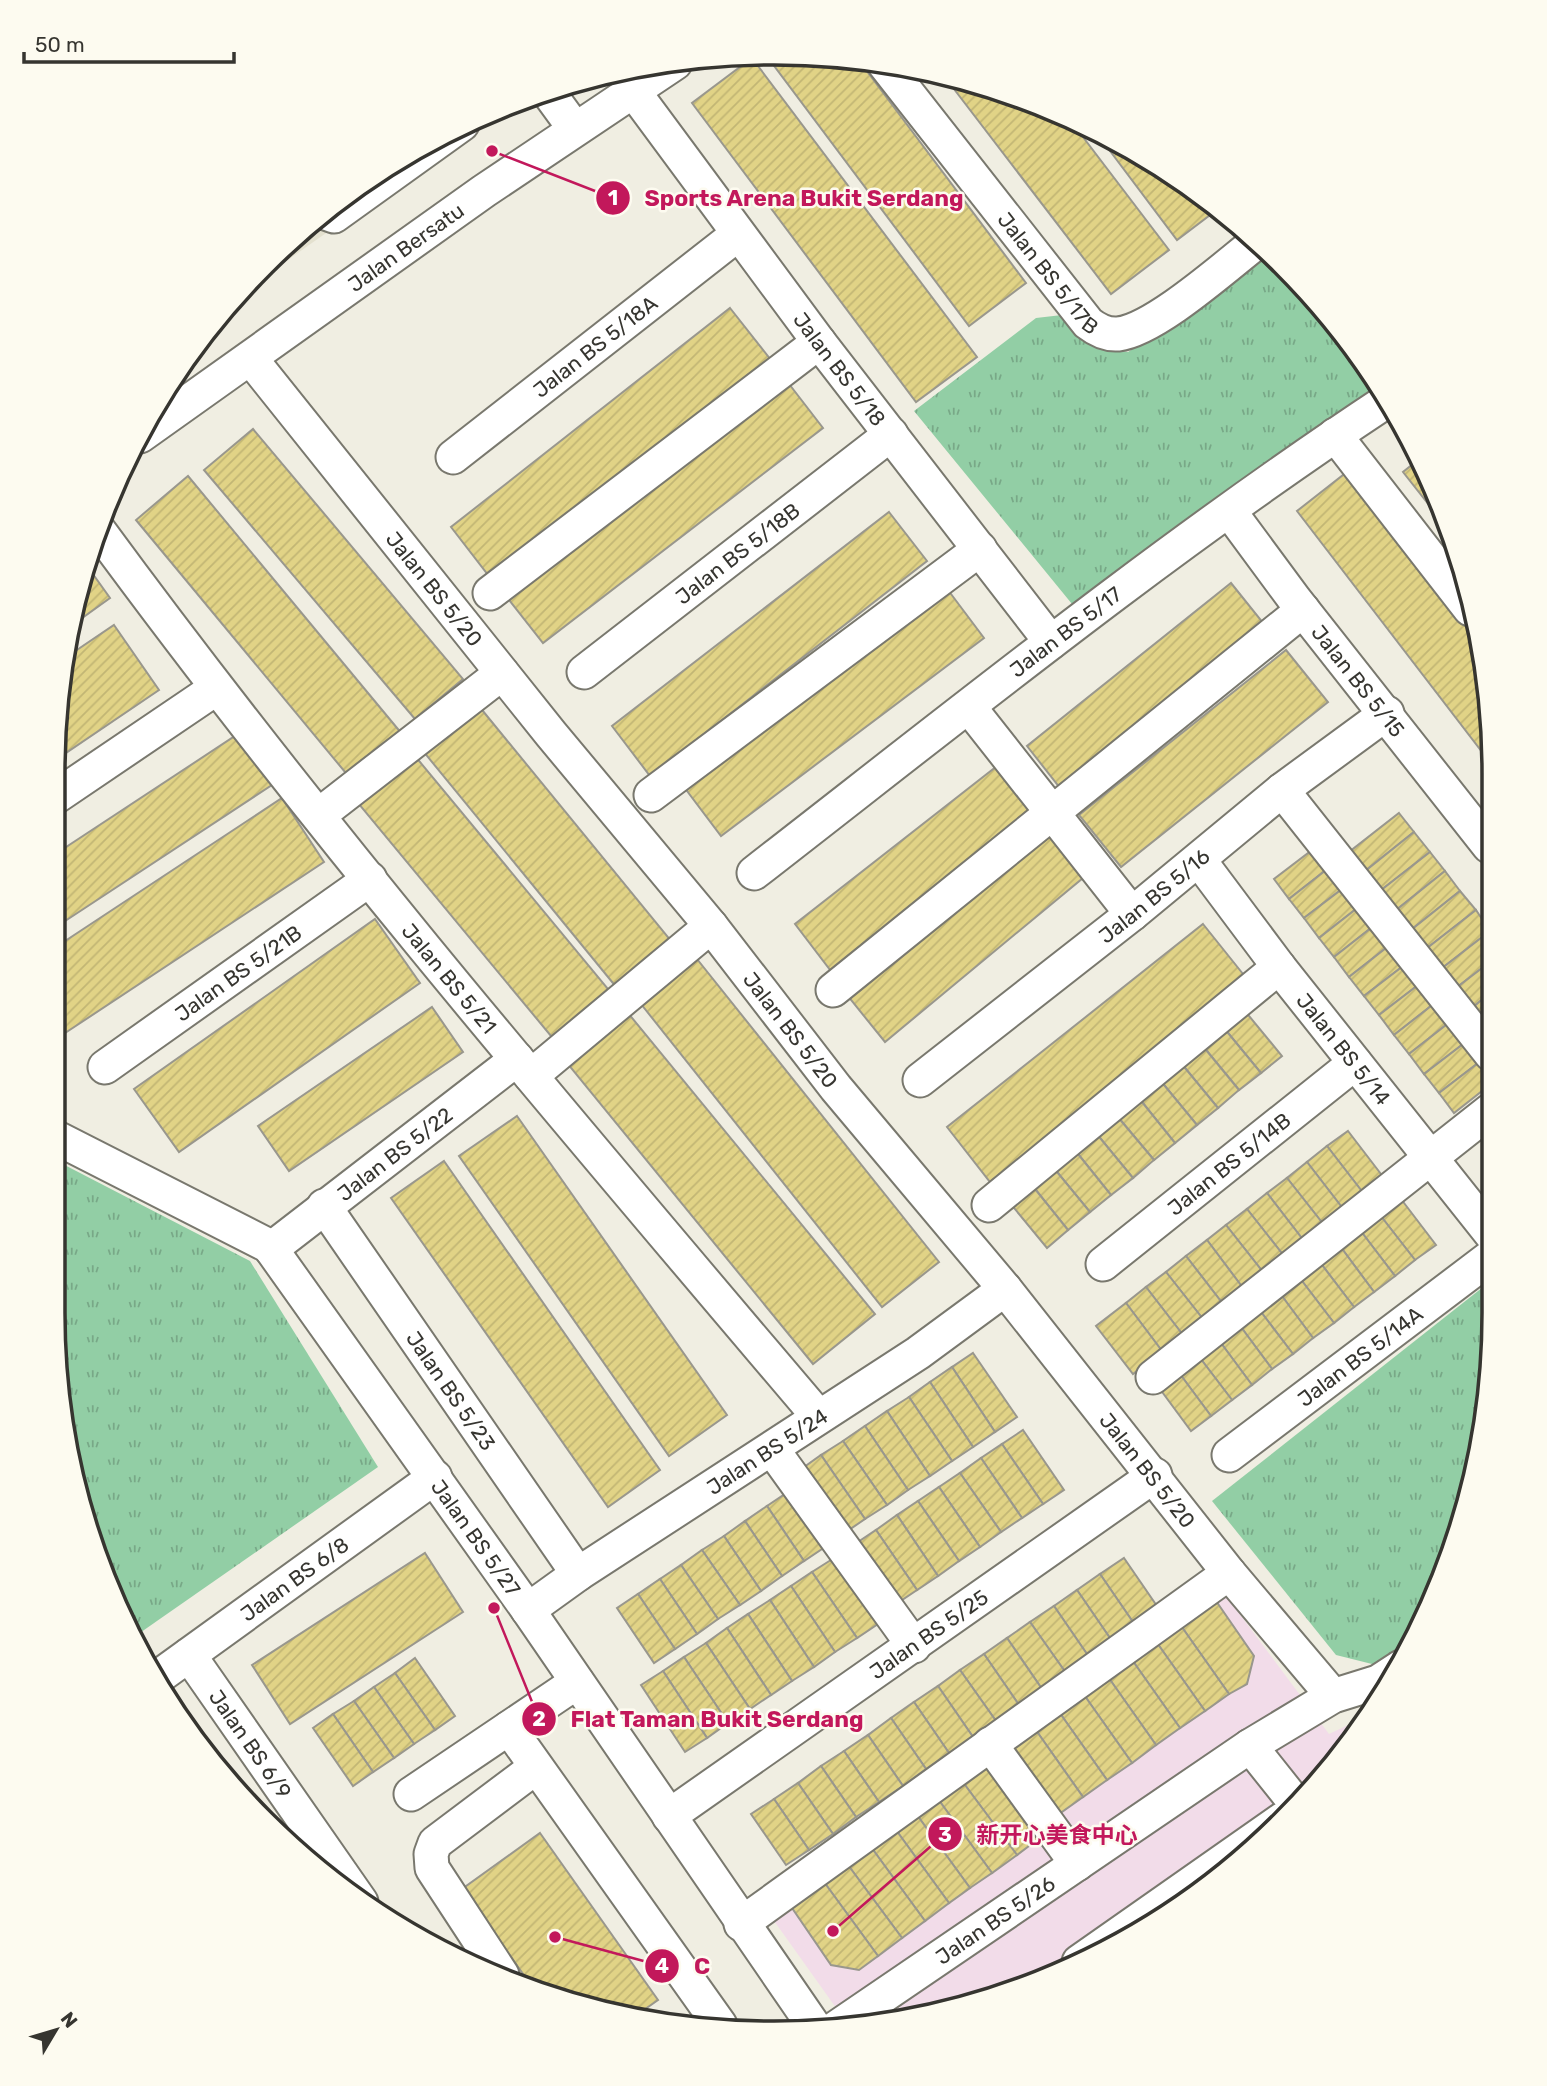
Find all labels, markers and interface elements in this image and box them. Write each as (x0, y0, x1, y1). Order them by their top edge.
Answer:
scale bar (24, 21, 234, 65)
text: 50 m (35, 32, 85, 57)
callout: Sports Arena Bukit Serdang (595, 176, 978, 220)
text: Sports Arena Bukit Serdang (644, 184, 964, 212)
text: 1 (608, 185, 618, 210)
street label: Jalan Bersatu (343, 197, 468, 297)
street label: Jalan BS 5/17B (993, 207, 1104, 339)
street label: Jalan BS 5/18A (528, 290, 662, 402)
street label: Jalan BS 5/18 (789, 307, 891, 431)
street label: Jalan BS 5/18B (670, 497, 804, 609)
street label: Jalan BS 5/20 (381, 526, 488, 651)
street label: Jalan BS 5/17 (1004, 581, 1126, 682)
street label: Jalan BS 5/15 (1307, 620, 1410, 742)
street label: Jalan BS 5/16 (1093, 843, 1214, 948)
street label: Jalan BS 5/21 (397, 918, 502, 1038)
street label: Jalan BS 5/21B (170, 919, 306, 1026)
street label: Jalan BS 5/20 (738, 967, 843, 1092)
street label: Jalan BS 5/14 (1292, 988, 1396, 1110)
street label: Jalan BS 5/22 (332, 1101, 457, 1206)
street label: Jalan BS 5/14B (1162, 1107, 1295, 1220)
street label: Jalan BS 5/14A (1292, 1301, 1427, 1411)
street label: Jalan BS 5/23 (402, 1326, 501, 1455)
street label: Jalan BS 5/24 (702, 1403, 832, 1500)
street label: Jalan BS 5/20 (1095, 1408, 1201, 1533)
street label: Jalan BS 5/27 (426, 1474, 526, 1601)
street label: Jalan BS 6/8 (235, 1531, 353, 1626)
street label: Jalan BS 5/25 (865, 1584, 992, 1684)
street label: Jalan BS 6/9 (204, 1684, 297, 1803)
callout: Flat Taman Bukit Serdang (521, 1697, 878, 1741)
text: Flat Taman Bukit Serdang (570, 1705, 864, 1733)
text: 2 (532, 1706, 546, 1731)
callout: 新开心美食中心 (927, 1812, 1151, 1856)
text: 新开心美食中心 (977, 1821, 1138, 1849)
text: 3 (938, 1822, 952, 1847)
street label: Jalan BS 5/26 (931, 1870, 1059, 1969)
callout: C (645, 1944, 724, 1988)
text: C (694, 1952, 710, 1980)
text: 4 (655, 1953, 669, 1978)
north arrow (21, 1995, 91, 2065)
text: N (56, 2007, 82, 2032)

